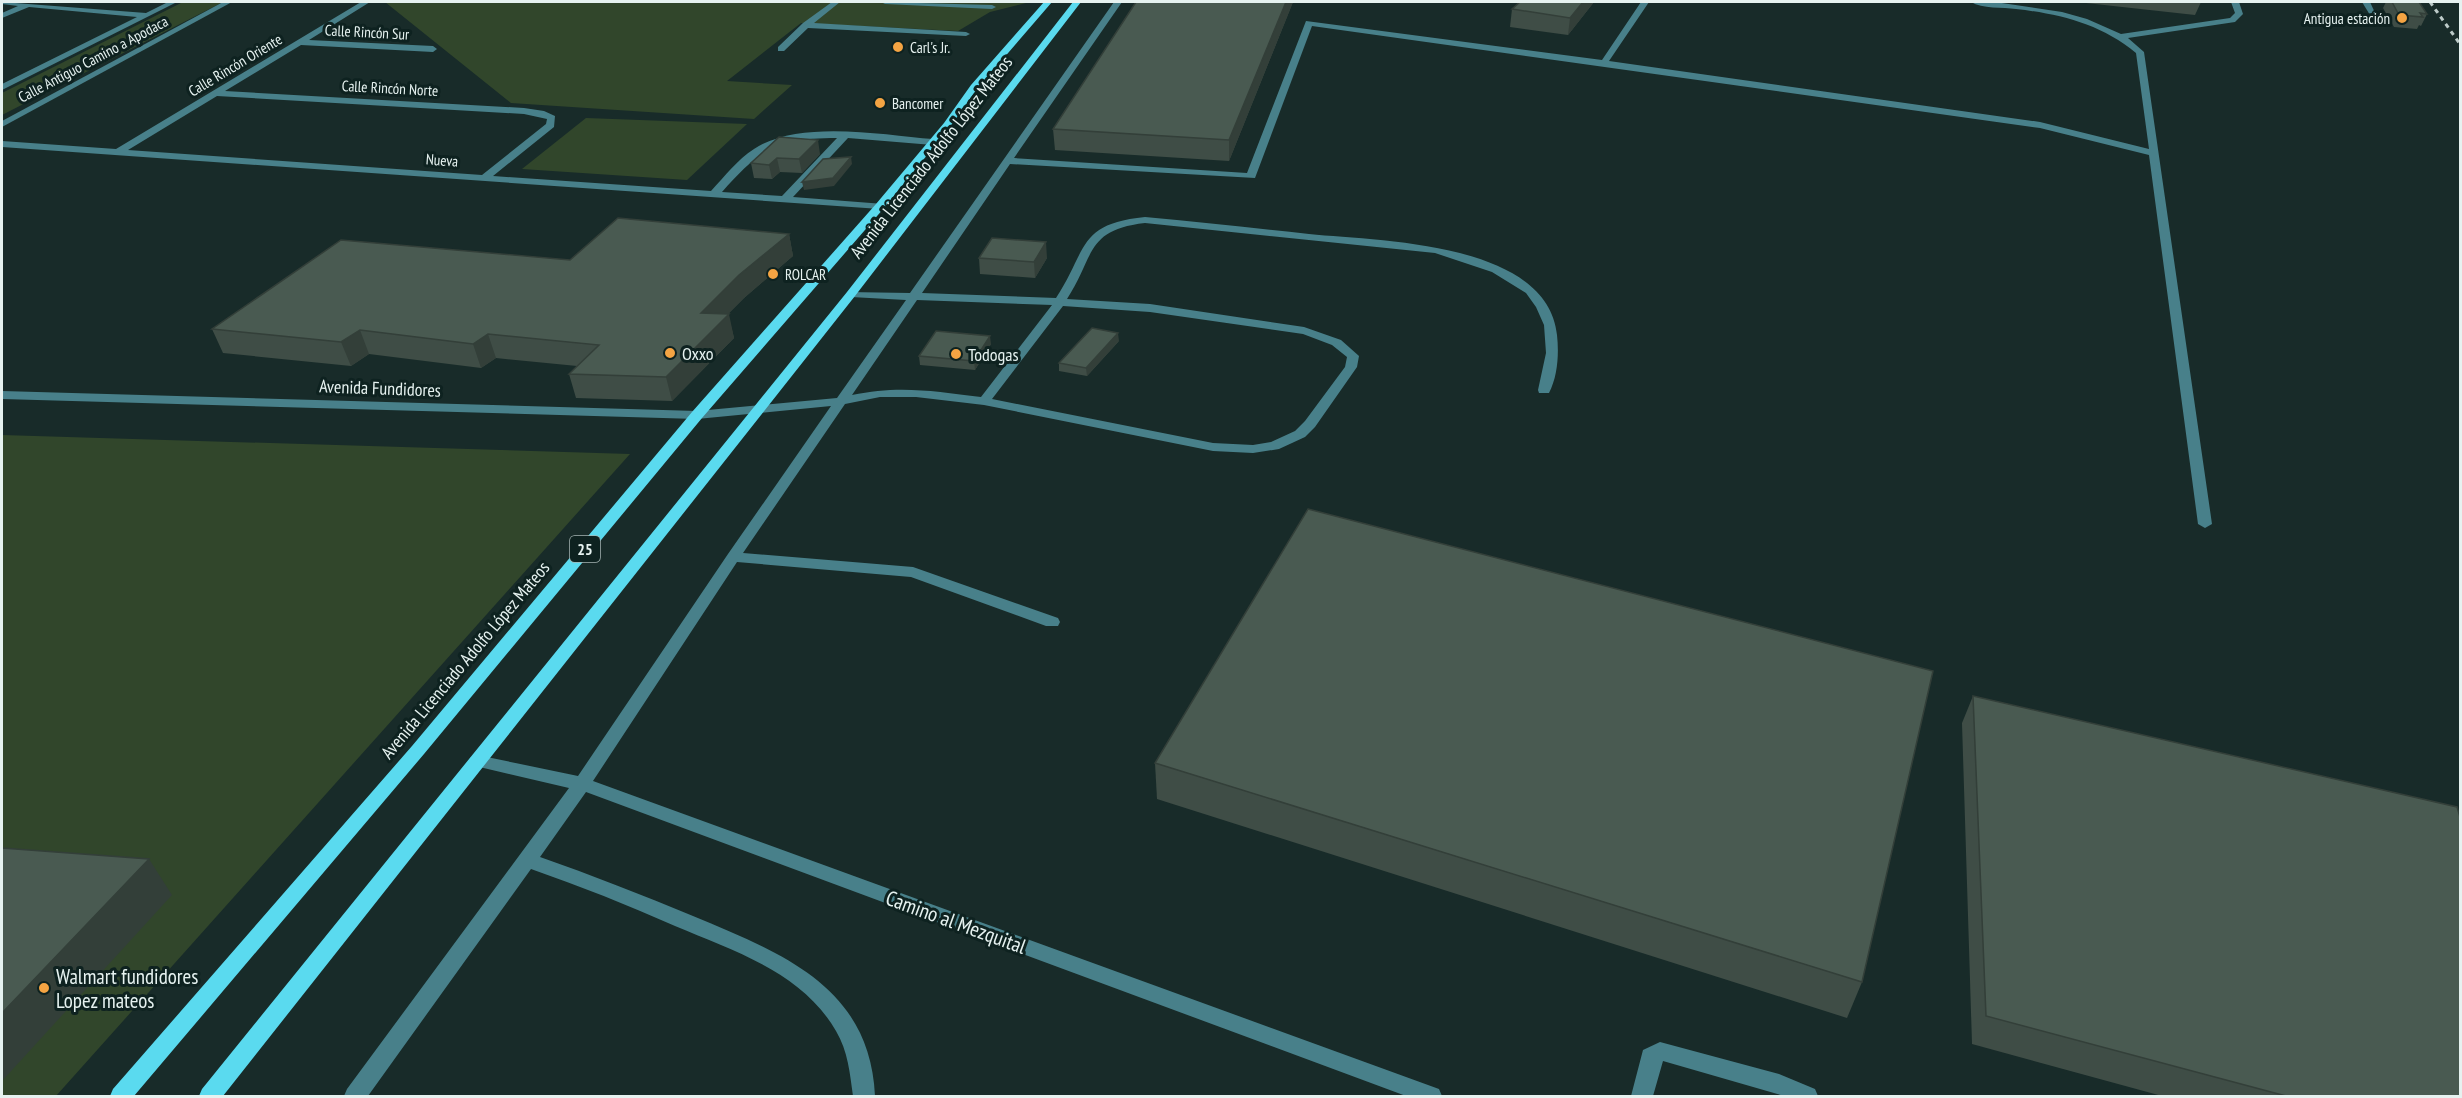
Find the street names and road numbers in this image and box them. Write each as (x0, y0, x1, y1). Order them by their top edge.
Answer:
street label: Calle Antiguo Camino a Apodaca (15, 11, 171, 107)
street label: Calle Rincón Sur (324, 20, 411, 44)
street label: Calle Rincón Oriente (185, 30, 285, 100)
street label: Avenida Licenciado Adolfo López Mateos (845, 51, 1017, 263)
street label: Calle Rincón Norte (341, 76, 439, 100)
street label: Nueva (425, 149, 459, 171)
street label: Avenida Fundidores (319, 374, 441, 402)
road number: 25 (570, 536, 600, 562)
street label: Avenida Licenciado Adolfo López Mateos (376, 557, 554, 763)
street label: Camino al Mezquital (882, 884, 1030, 960)

